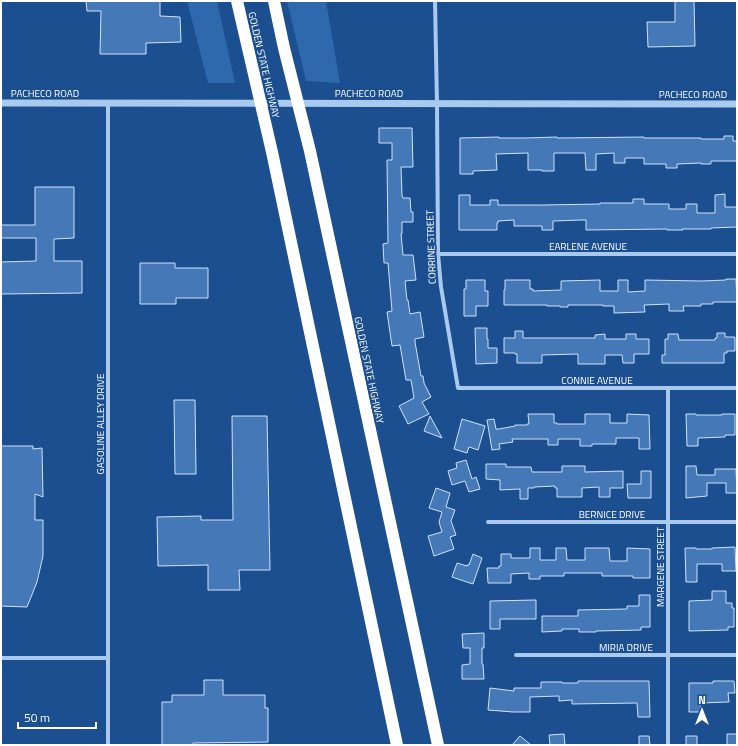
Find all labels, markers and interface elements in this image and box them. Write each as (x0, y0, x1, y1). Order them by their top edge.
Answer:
street label: GOLDEN STATE HIGHWAY (244, 10, 284, 120)
street label: PACHECO ROAD (11, 86, 79, 101)
street label: PACHECO ROAD (335, 86, 403, 101)
street label: PACHECO ROAD (659, 87, 727, 102)
street label: CORRINE STREET (422, 209, 440, 284)
street label: EARLENE AVENUE (549, 239, 628, 254)
street label: GOLDEN STATE HIGHWAY (350, 315, 388, 425)
street label: GASOLINE ALLEY DRIVE (93, 373, 108, 474)
street label: CONNIE AVENUE (561, 373, 633, 388)
street label: BERNICE DRIVE (579, 507, 646, 522)
street label: MARGENE STREET (653, 526, 668, 607)
street label: MIRIA DRIVE (599, 640, 653, 655)
north arrow (682, 690, 722, 730)
text: N (698, 692, 706, 708)
scale bar (18, 704, 96, 730)
text: 50 m (24, 708, 50, 727)

